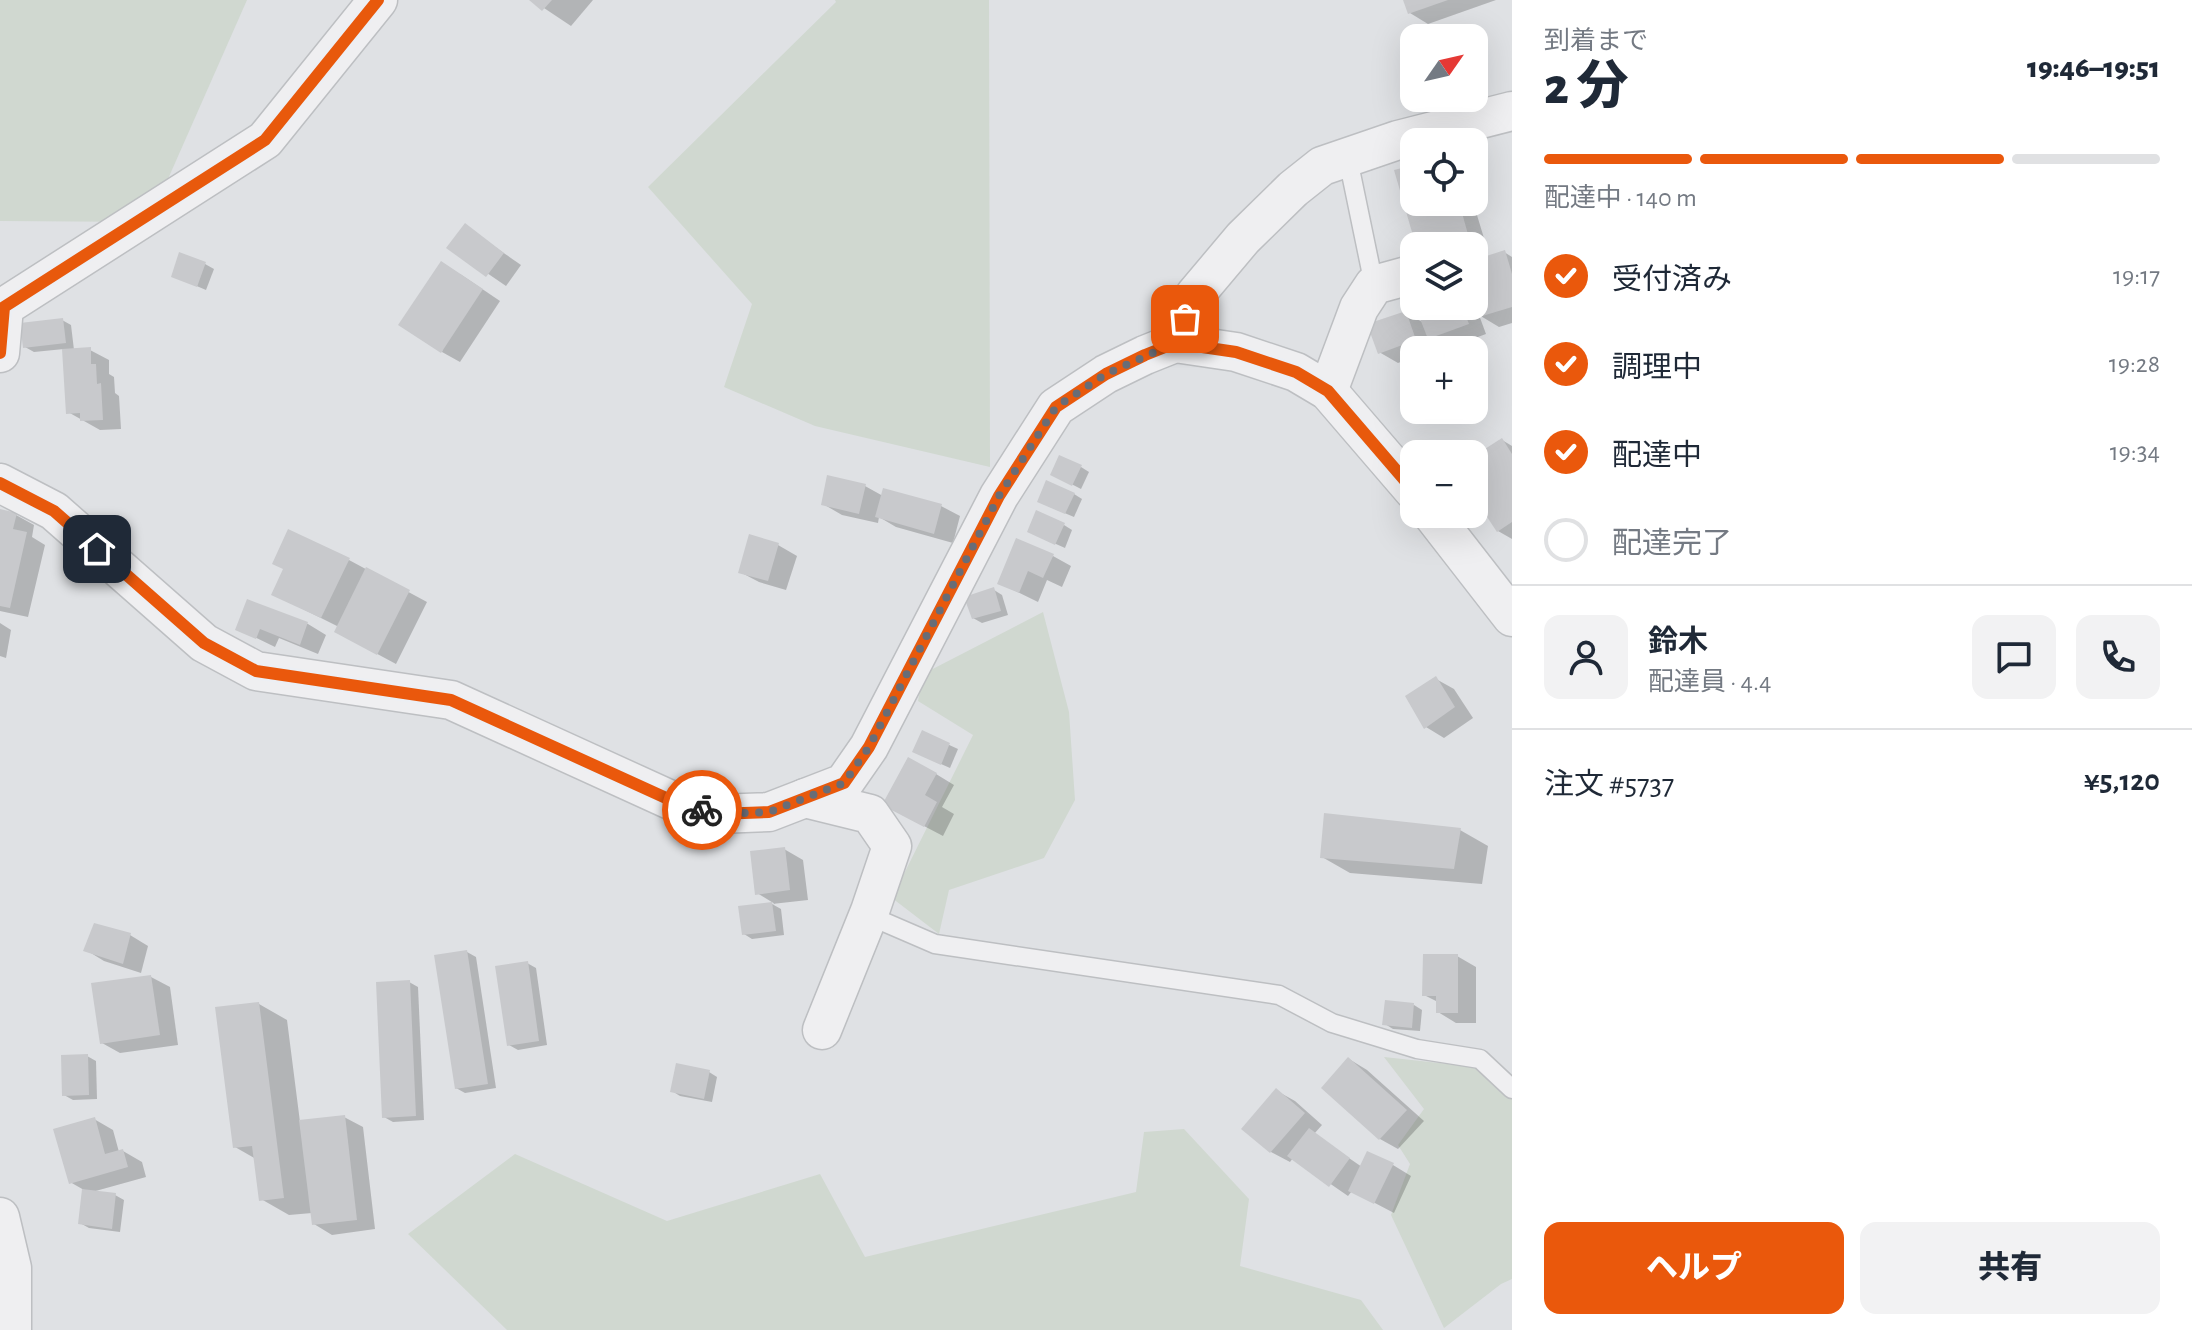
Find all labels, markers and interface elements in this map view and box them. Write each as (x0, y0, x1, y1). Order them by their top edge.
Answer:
north arrow (1400, 24, 1488, 112)
map controls (1400, 24, 1488, 528)
text: 到着まで (1544, 28, 1648, 54)
text: 19:46–19:51 (2027, 53, 2160, 83)
text: 2 分 (1544, 61, 1628, 113)
button: locate (1400, 128, 1488, 216)
text: 配達中 · 140 m (1544, 185, 1697, 211)
button: layers (1400, 232, 1488, 320)
icon: check (1544, 254, 1588, 298)
text: 19:17 (2113, 263, 2160, 289)
text: 受付済み (1612, 265, 1732, 295)
pin (1151, 285, 1219, 353)
icon: bag (1163, 297, 1207, 341)
button: + (1400, 336, 1488, 424)
icon: check (1544, 342, 1588, 386)
text: 19:28 (2109, 351, 2160, 377)
text: 調理中 (1612, 353, 1702, 383)
icon: check (1544, 430, 1588, 474)
text: 19:34 (2110, 439, 2160, 465)
button: − (1400, 440, 1488, 528)
text: 配達中 (1612, 441, 1702, 471)
pin (63, 515, 131, 583)
icon: home (75, 527, 119, 571)
text: 配達完了 (1612, 529, 1732, 559)
button: person (1544, 615, 1628, 699)
button: chat (1972, 615, 2056, 699)
button: phone (2076, 615, 2160, 699)
text: 鈴木 (1648, 627, 1708, 657)
text: 配達員 · 4.4 (1648, 669, 1772, 695)
text: ¥5,120 (2084, 766, 2160, 796)
courier (662, 770, 742, 850)
text: 注文 #5737 (1544, 770, 1674, 800)
icon: bike (680, 788, 724, 832)
button: ヘルプ (1544, 1222, 1844, 1314)
button: 共有 (1860, 1222, 2160, 1314)

